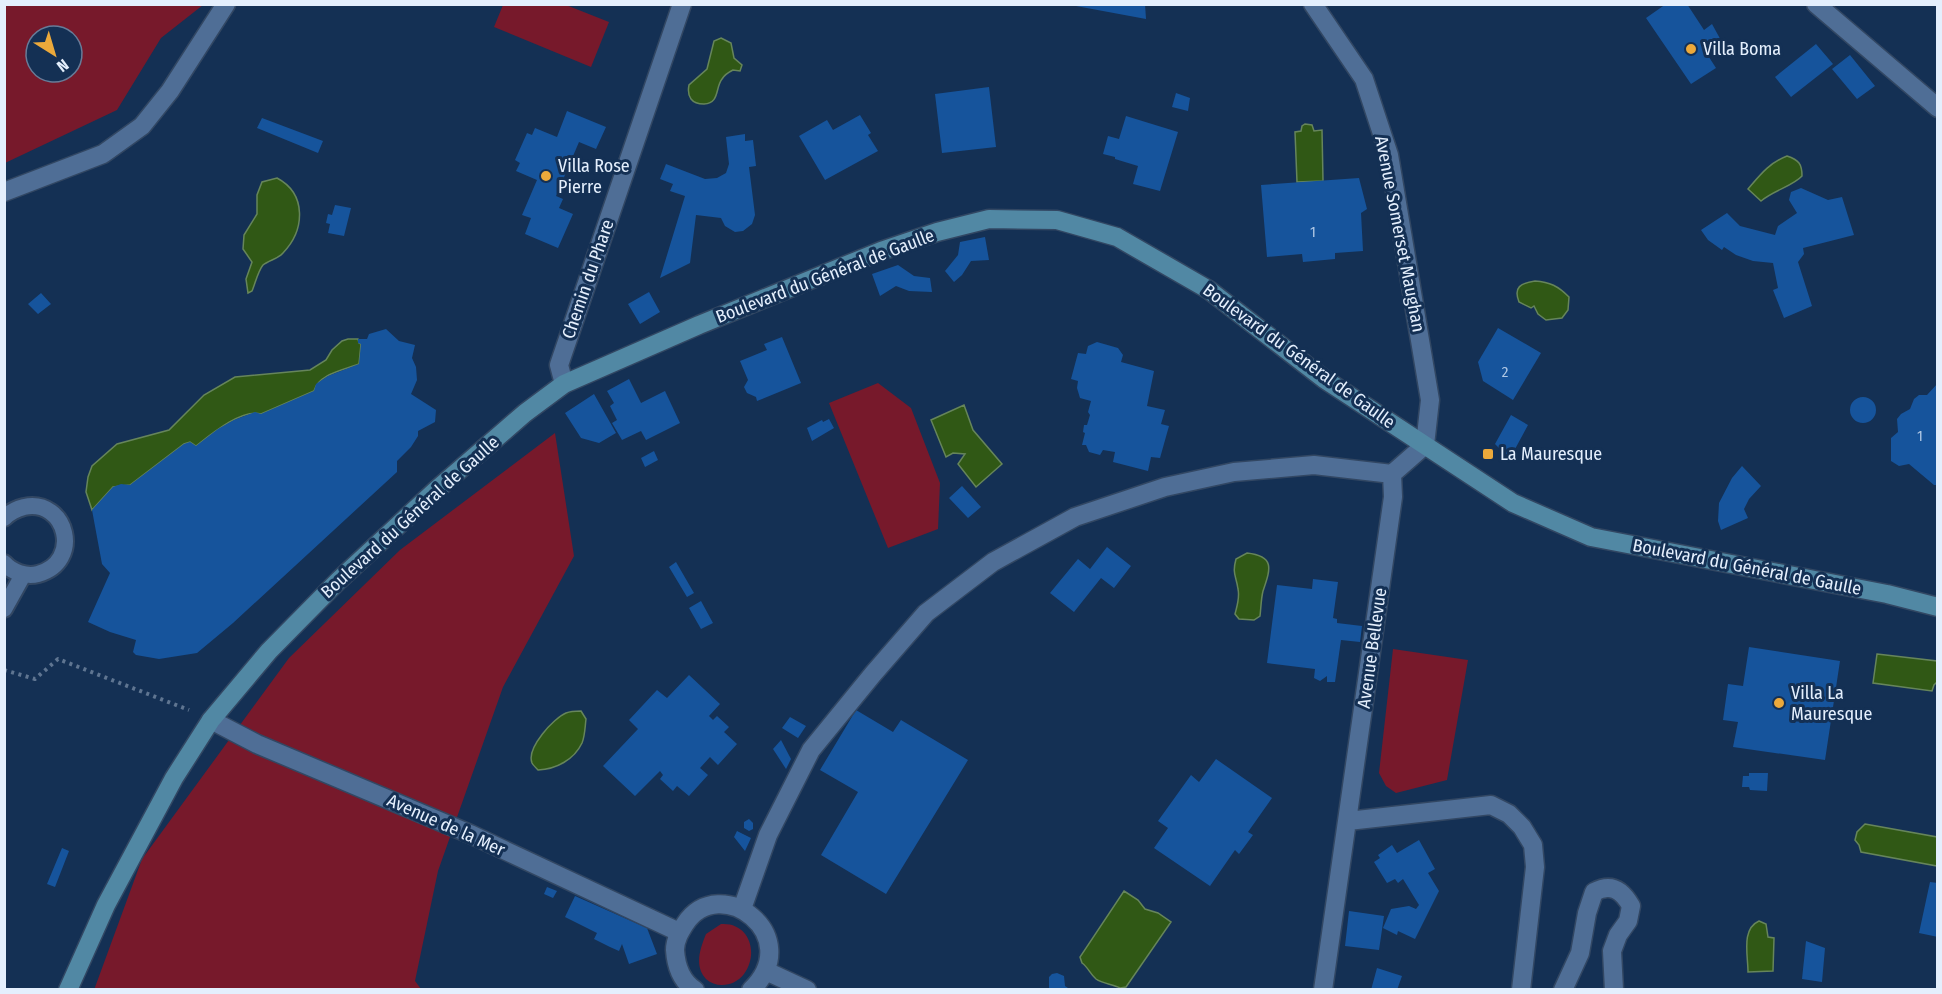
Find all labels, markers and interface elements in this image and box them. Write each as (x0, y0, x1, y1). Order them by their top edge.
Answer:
north arrow (24, 24, 84, 84)
place label: Villa Boma (1703, 38, 1781, 60)
marker: Villa Boma (1684, 42, 1698, 56)
text: N (53, 55, 72, 76)
street label: Avenue Somerset Maughan (1370, 134, 1430, 334)
place label: Villa Rose Pierre (558, 155, 630, 198)
marker: Villa Rose Pierre (539, 169, 553, 183)
street label: Chemin du Phare (557, 216, 619, 342)
house number: 1 (1310, 223, 1316, 241)
street label: Boulevard du Général de Gaulle (713, 224, 937, 328)
street label: Boulevard du Général de Gaulle (1199, 279, 1400, 433)
house number: 2 (1502, 363, 1509, 381)
house number: 1 (1917, 427, 1923, 445)
street label: Boulevard du Général de Gaulle (316, 431, 504, 603)
place label: La Mauresque (1500, 443, 1602, 465)
marker: La Mauresque (1481, 447, 1495, 461)
street label: Boulevard du Général de Gaulle (1631, 534, 1863, 600)
street label: Avenue Bellevue (1353, 586, 1391, 710)
place label: Villa La Mauresque (1791, 682, 1872, 725)
marker: Villa La Mauresque (1772, 696, 1786, 710)
street label: Avenue de la Mer (384, 789, 509, 861)

